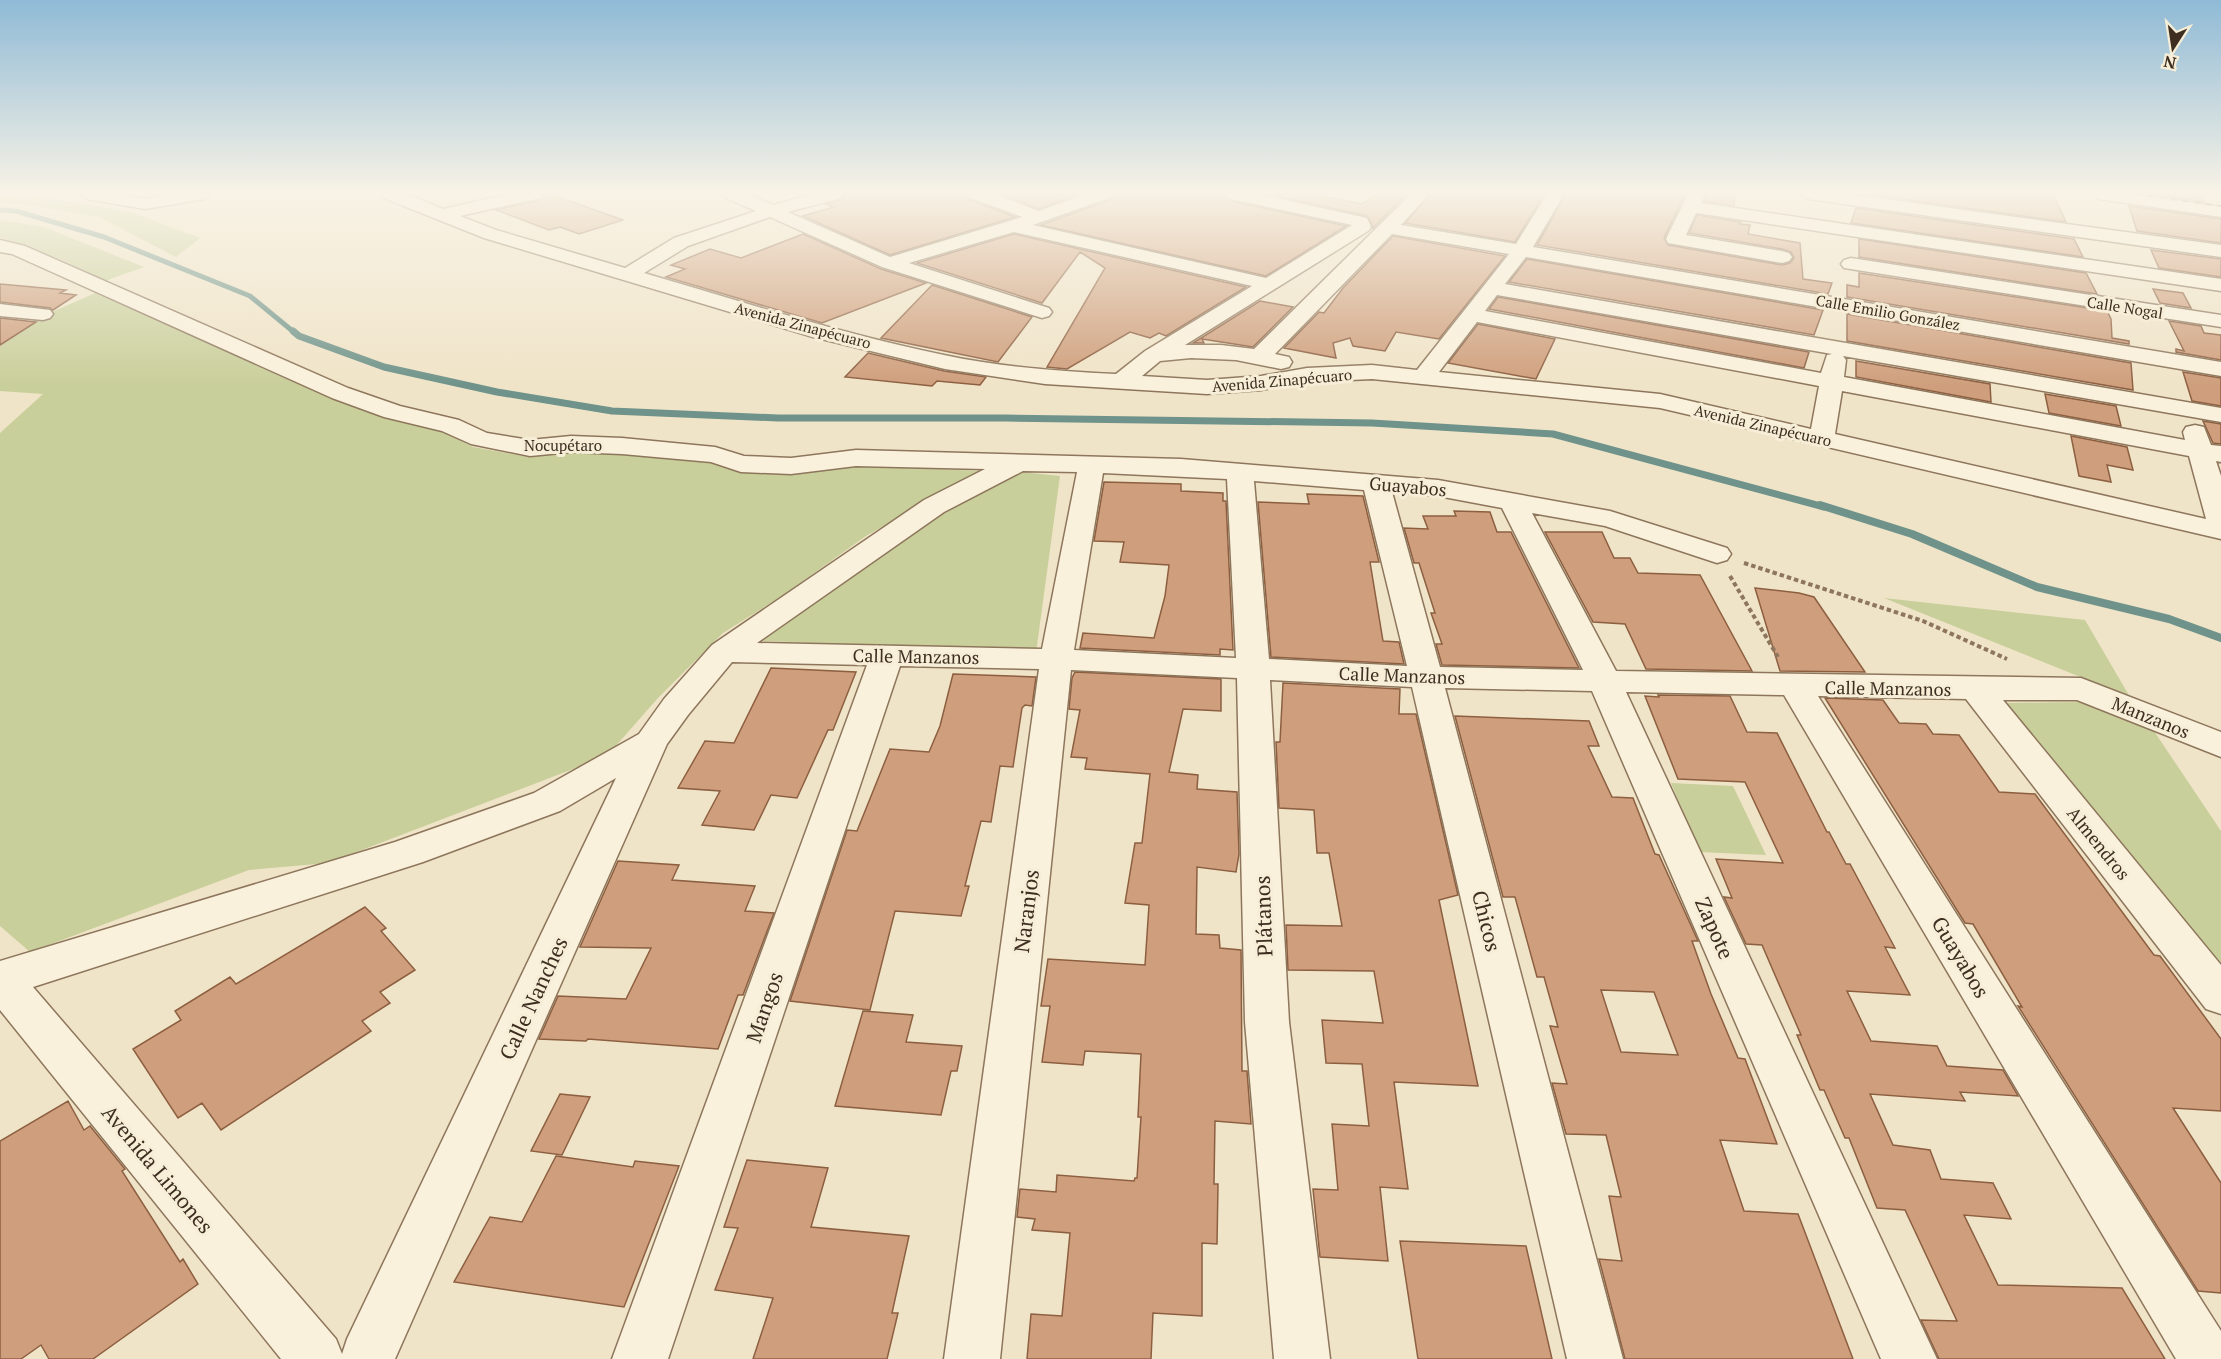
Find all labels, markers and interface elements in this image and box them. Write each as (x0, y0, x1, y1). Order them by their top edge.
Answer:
north arrow (2143, 18, 2203, 78)
text: N (2162, 51, 2178, 75)
street label: Calle Emilio González (1814, 289, 1962, 335)
street label: Calle Nogal (2086, 291, 2164, 323)
street label: Avenida Zinapécuaro (733, 297, 873, 353)
street label: Avenida Zinapécuaro (1211, 364, 1353, 396)
street label: Avenida Zinapécuaro (1692, 399, 1834, 451)
street label: Nocupétaro (524, 435, 602, 455)
street label: Guayabos (1368, 471, 1448, 501)
street label: Calle Manzanos (852, 643, 980, 669)
street label: Calle Manzanos (1338, 661, 1466, 689)
street label: Calle Manzanos (1824, 675, 1952, 701)
street label: Manzanos (2109, 691, 2193, 743)
street label: Almendros (2062, 801, 2136, 885)
street label: Naranjos (1007, 868, 1045, 954)
street label: Plátanos (1248, 875, 1278, 957)
street label: Chicos (1466, 887, 1508, 955)
street label: Zapote (1689, 893, 1741, 963)
street label: Guayabos (1926, 911, 1996, 1003)
street label: Calle Nanches (492, 932, 574, 1064)
street label: Mangos (739, 968, 789, 1046)
street label: Avenida Limones (96, 1099, 220, 1239)

